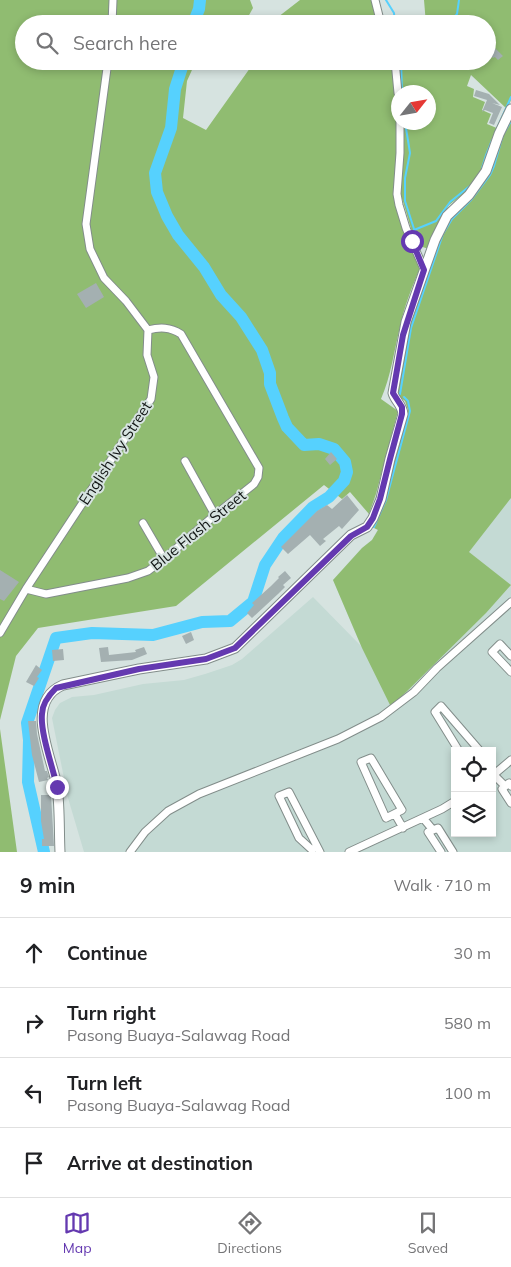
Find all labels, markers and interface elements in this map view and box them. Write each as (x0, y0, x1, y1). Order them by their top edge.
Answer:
search box (15, 15, 496, 70)
icon: search (33, 29, 61, 57)
text: Search here (73, 31, 177, 55)
north arrow (391, 85, 436, 130)
route start (401, 230, 424, 253)
street label: English Ivy Street (75, 398, 155, 508)
street label: Blue Flash Street (147, 486, 249, 574)
map controls (451, 747, 496, 837)
button: locate (451, 747, 496, 792)
route end (46, 776, 69, 799)
button: layers (451, 792, 496, 837)
text: 9 min (20, 872, 75, 898)
text: Walk · 710 m (393, 875, 491, 895)
icon: ahead (20, 939, 48, 967)
text: Continue (67, 941, 147, 965)
text: 30 m (454, 943, 491, 963)
text: Turn right (67, 1001, 156, 1025)
icon: right (20, 1009, 48, 1037)
text: 580 m (444, 1013, 491, 1033)
text: Pasong Buaya-Salawag Road (67, 1025, 290, 1045)
text: Turn left (67, 1071, 142, 1095)
icon: left (20, 1079, 48, 1107)
text: 100 m (444, 1083, 491, 1103)
text: Pasong Buaya-Salawag Road (67, 1095, 290, 1115)
icon: arrive (20, 1149, 48, 1177)
text: Arrive at destination (67, 1151, 253, 1175)
tab: Map (63, 1209, 92, 1257)
tab: Directions (217, 1209, 282, 1257)
tab: Saved (408, 1209, 448, 1257)

